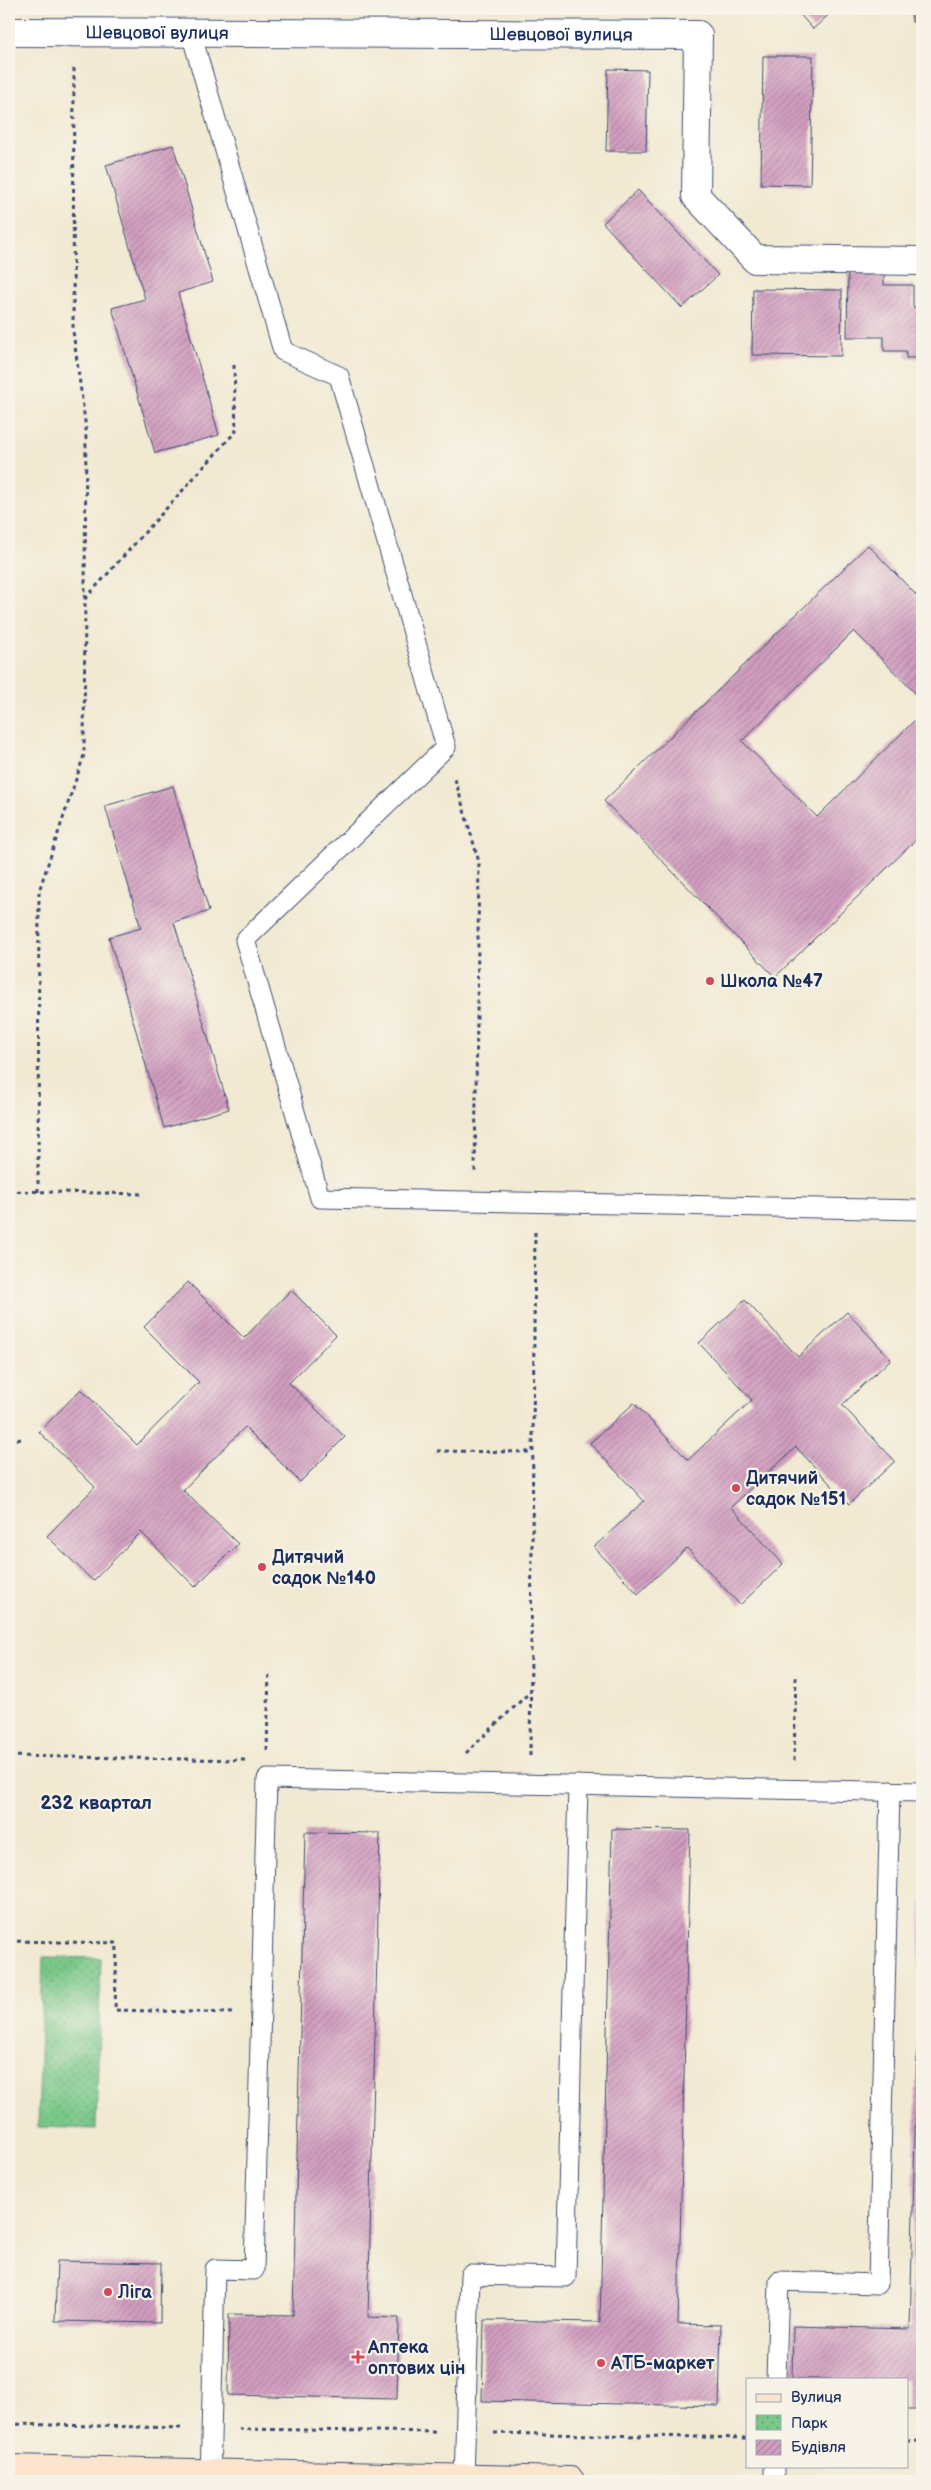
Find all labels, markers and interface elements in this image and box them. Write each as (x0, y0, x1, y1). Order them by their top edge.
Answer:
street label: Шевцової вулиця (85, 22, 229, 44)
street label: Шевцової вулиця (489, 24, 633, 46)
place label: Школа №47 (720, 971, 823, 992)
marker: Школа №47 (704, 975, 716, 987)
place label: Дитячий садок №151 (746, 1468, 846, 1510)
marker: Дитячий садок №151 (730, 1482, 742, 1494)
place label: Дитячий садок №140 (272, 1547, 376, 1589)
marker: Дитячий садок №140 (256, 1561, 268, 1573)
district label: 232 квартал (40, 1792, 152, 1815)
place label: Ліга (117, 2282, 152, 2303)
marker: Ліга (102, 2286, 114, 2298)
place label: Аптека оптових цін (367, 2337, 465, 2379)
marker: Аптека оптових цін (352, 2351, 364, 2363)
place label: АТБ-маркет (610, 2353, 715, 2374)
marker: АТБ-маркет (595, 2357, 607, 2369)
legend (746, 2378, 908, 2468)
text: Вулиця (791, 2388, 842, 2407)
text: Парк (791, 2414, 828, 2433)
text: Будівля (791, 2438, 846, 2457)

